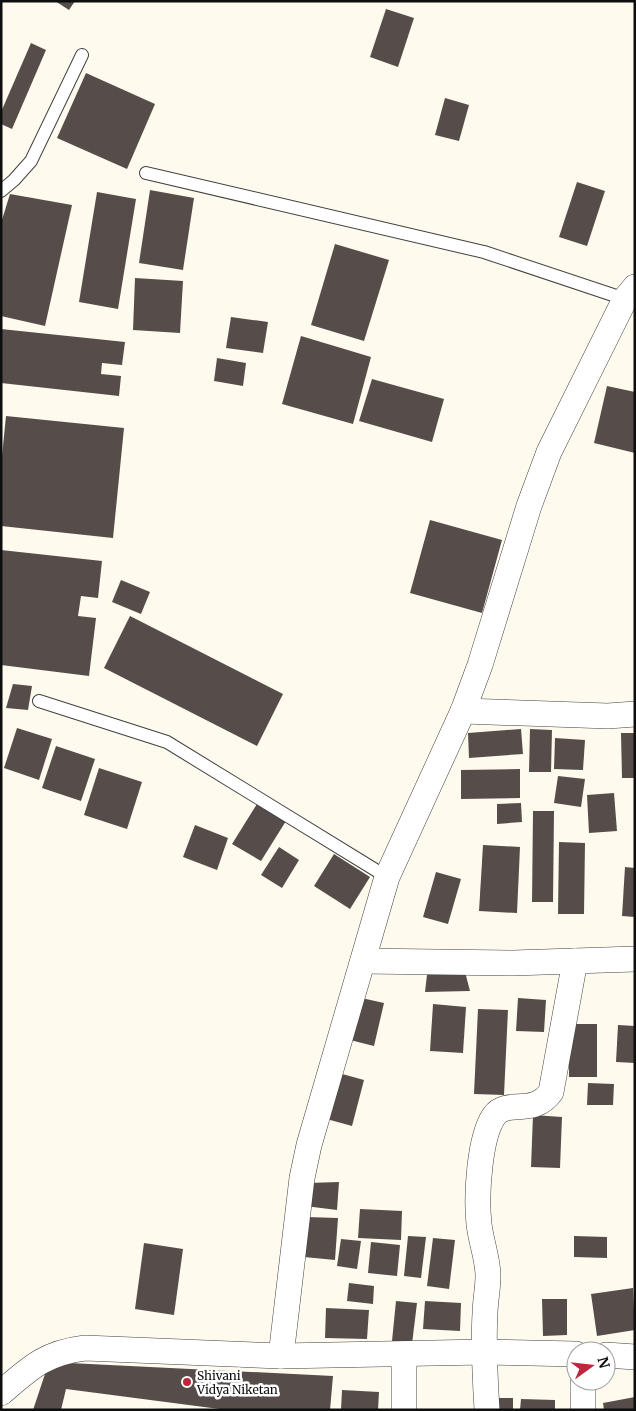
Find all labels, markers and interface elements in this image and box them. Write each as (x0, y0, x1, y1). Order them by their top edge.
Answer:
north arrow (566, 1341, 616, 1391)
text: N (593, 1355, 614, 1370)
place label: Shivani Vidya Niketan (196, 1368, 278, 1397)
marker: Shivani Vidya Niketan (181, 1376, 193, 1388)

